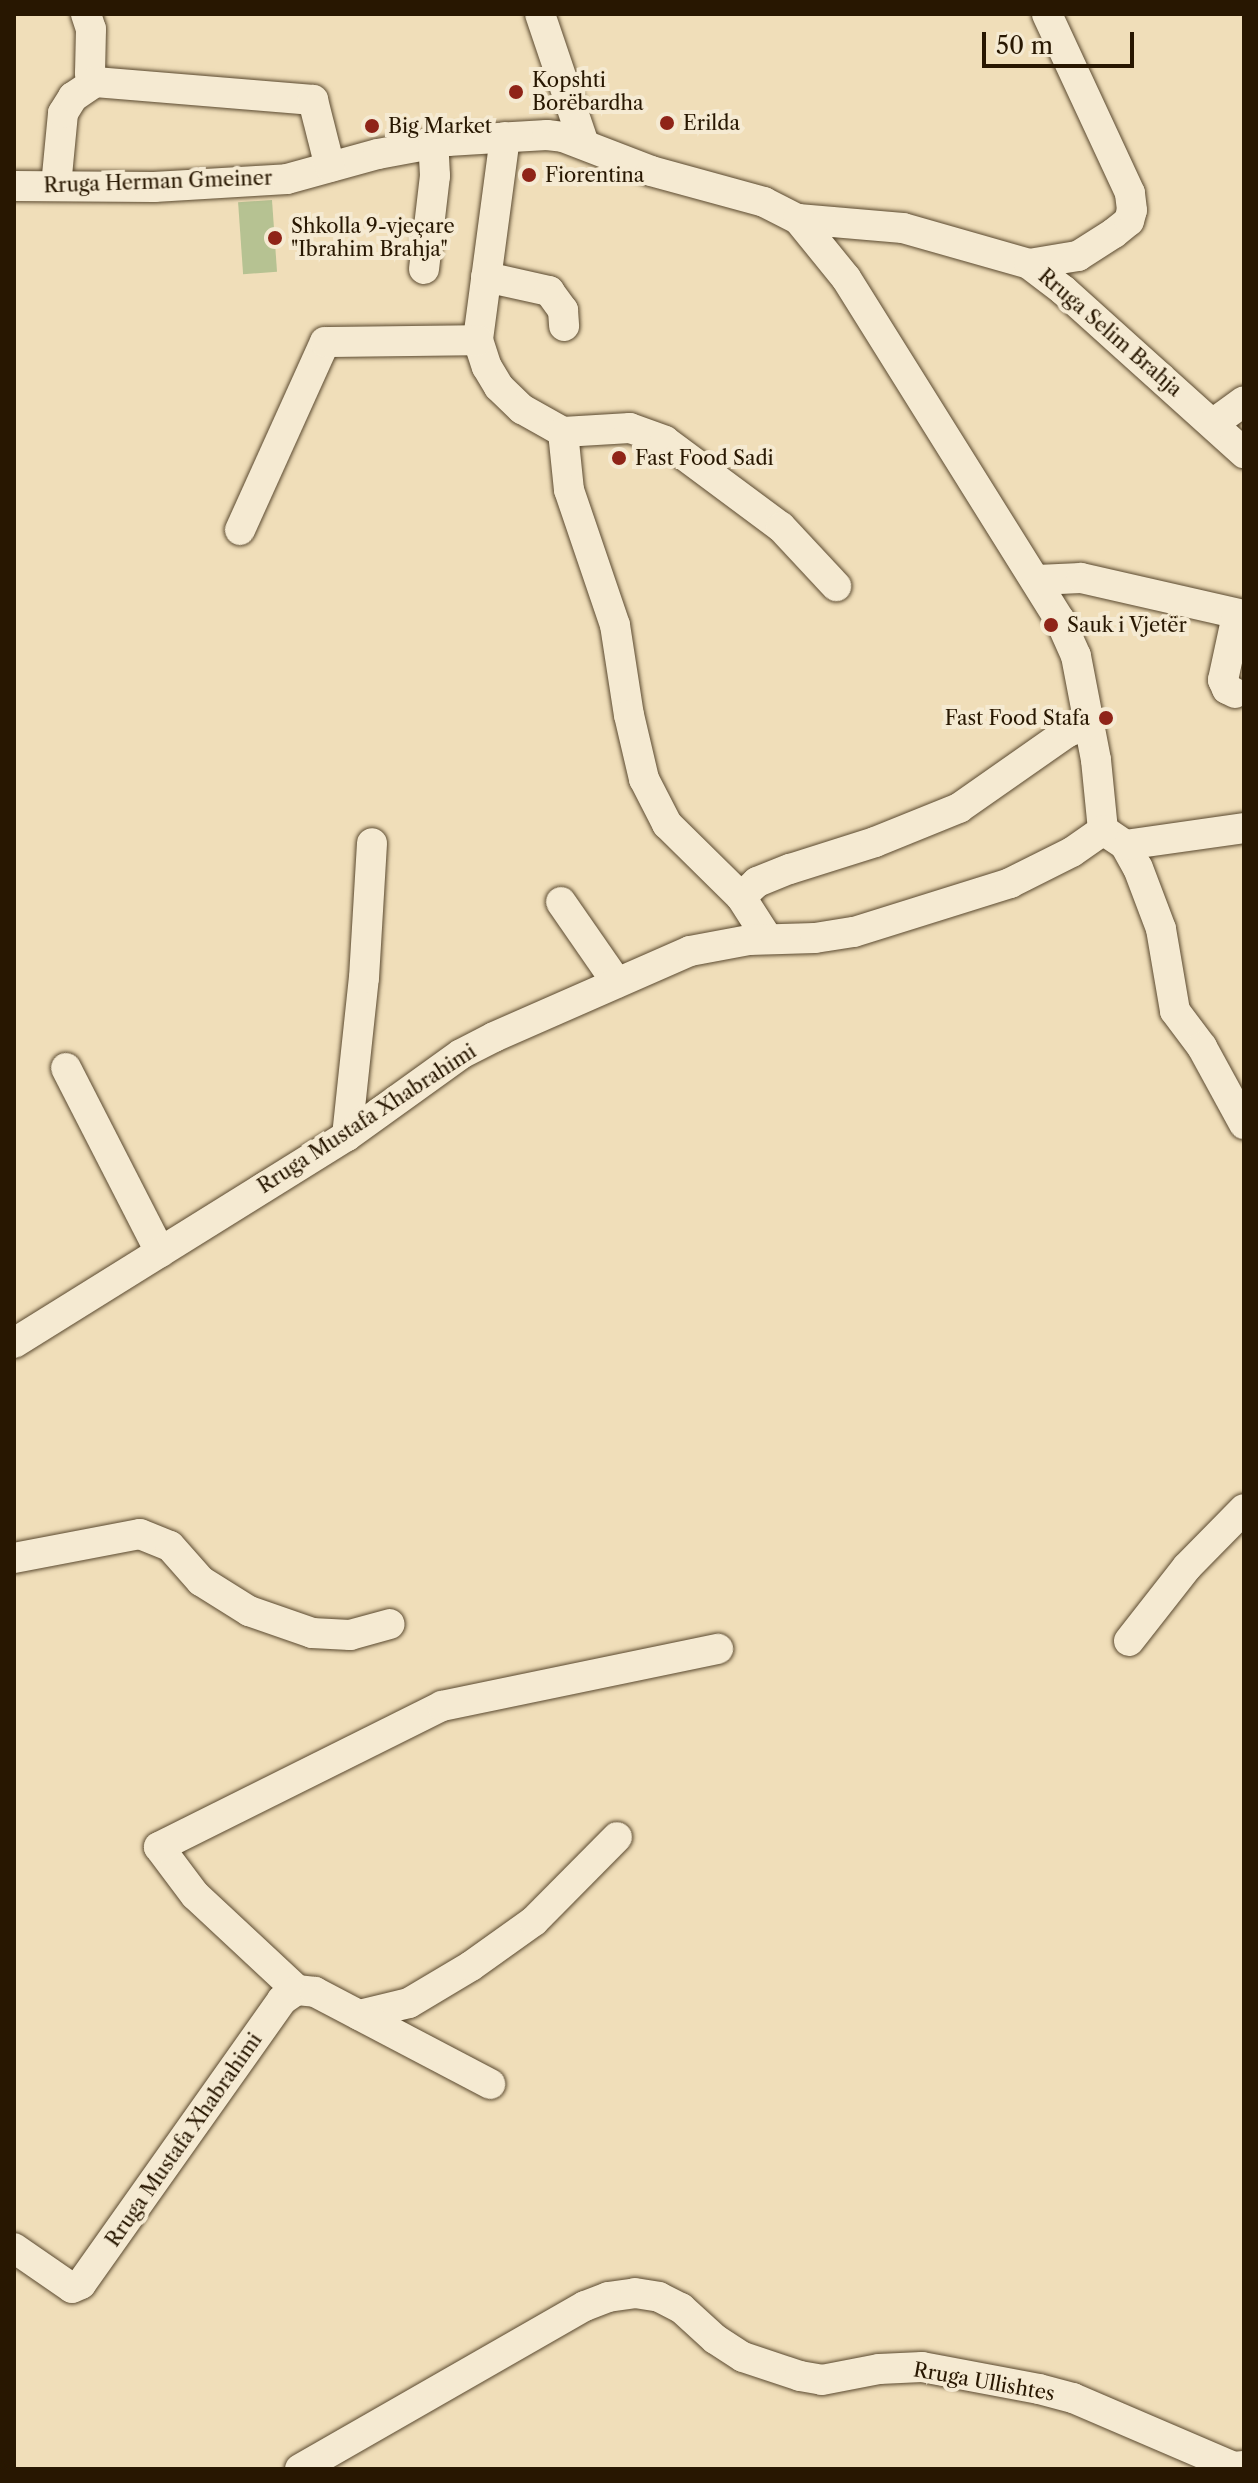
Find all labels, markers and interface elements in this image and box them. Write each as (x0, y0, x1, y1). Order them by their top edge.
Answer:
scale bar (986, 16, 1138, 66)
text: 50 m (996, 31, 1053, 60)
place label: Kopshti Borëbardha (532, 68, 644, 115)
marker: Kopshti Borëbardha (507, 83, 525, 101)
place label: Erilda (683, 111, 740, 135)
place label: Big Market (388, 114, 492, 138)
marker: Erilda (658, 114, 676, 132)
marker: Big Market (363, 117, 381, 135)
place label: Fiorentina (545, 163, 644, 187)
street label: Rruga Herman Gmeiner (43, 166, 273, 198)
marker: Fiorentina (520, 166, 538, 184)
place label: Shkolla 9-vjeçare "Ibrahim Brahja" (291, 214, 455, 261)
marker: Shkolla 9-vjeçare "Ibrahim Brahja" (266, 229, 284, 247)
street label: Rruga Selim Brahja (1033, 264, 1187, 402)
place label: Fast Food Sadi (635, 446, 774, 470)
marker: Fast Food Sadi (610, 449, 628, 467)
place label: Sauk i Vjetër (1067, 613, 1188, 637)
marker: Sauk i Vjetër (1042, 616, 1060, 634)
place label: Fast Food Stafa (945, 706, 1090, 730)
marker: Fast Food Stafa (1097, 709, 1115, 727)
street label: Rruga Mustafa Xhabrahimi (253, 1039, 481, 1199)
street label: Rruga Mustafa Xhabrahimi (101, 2028, 267, 2252)
street label: Rruga Ullishtes (911, 2358, 1057, 2406)

